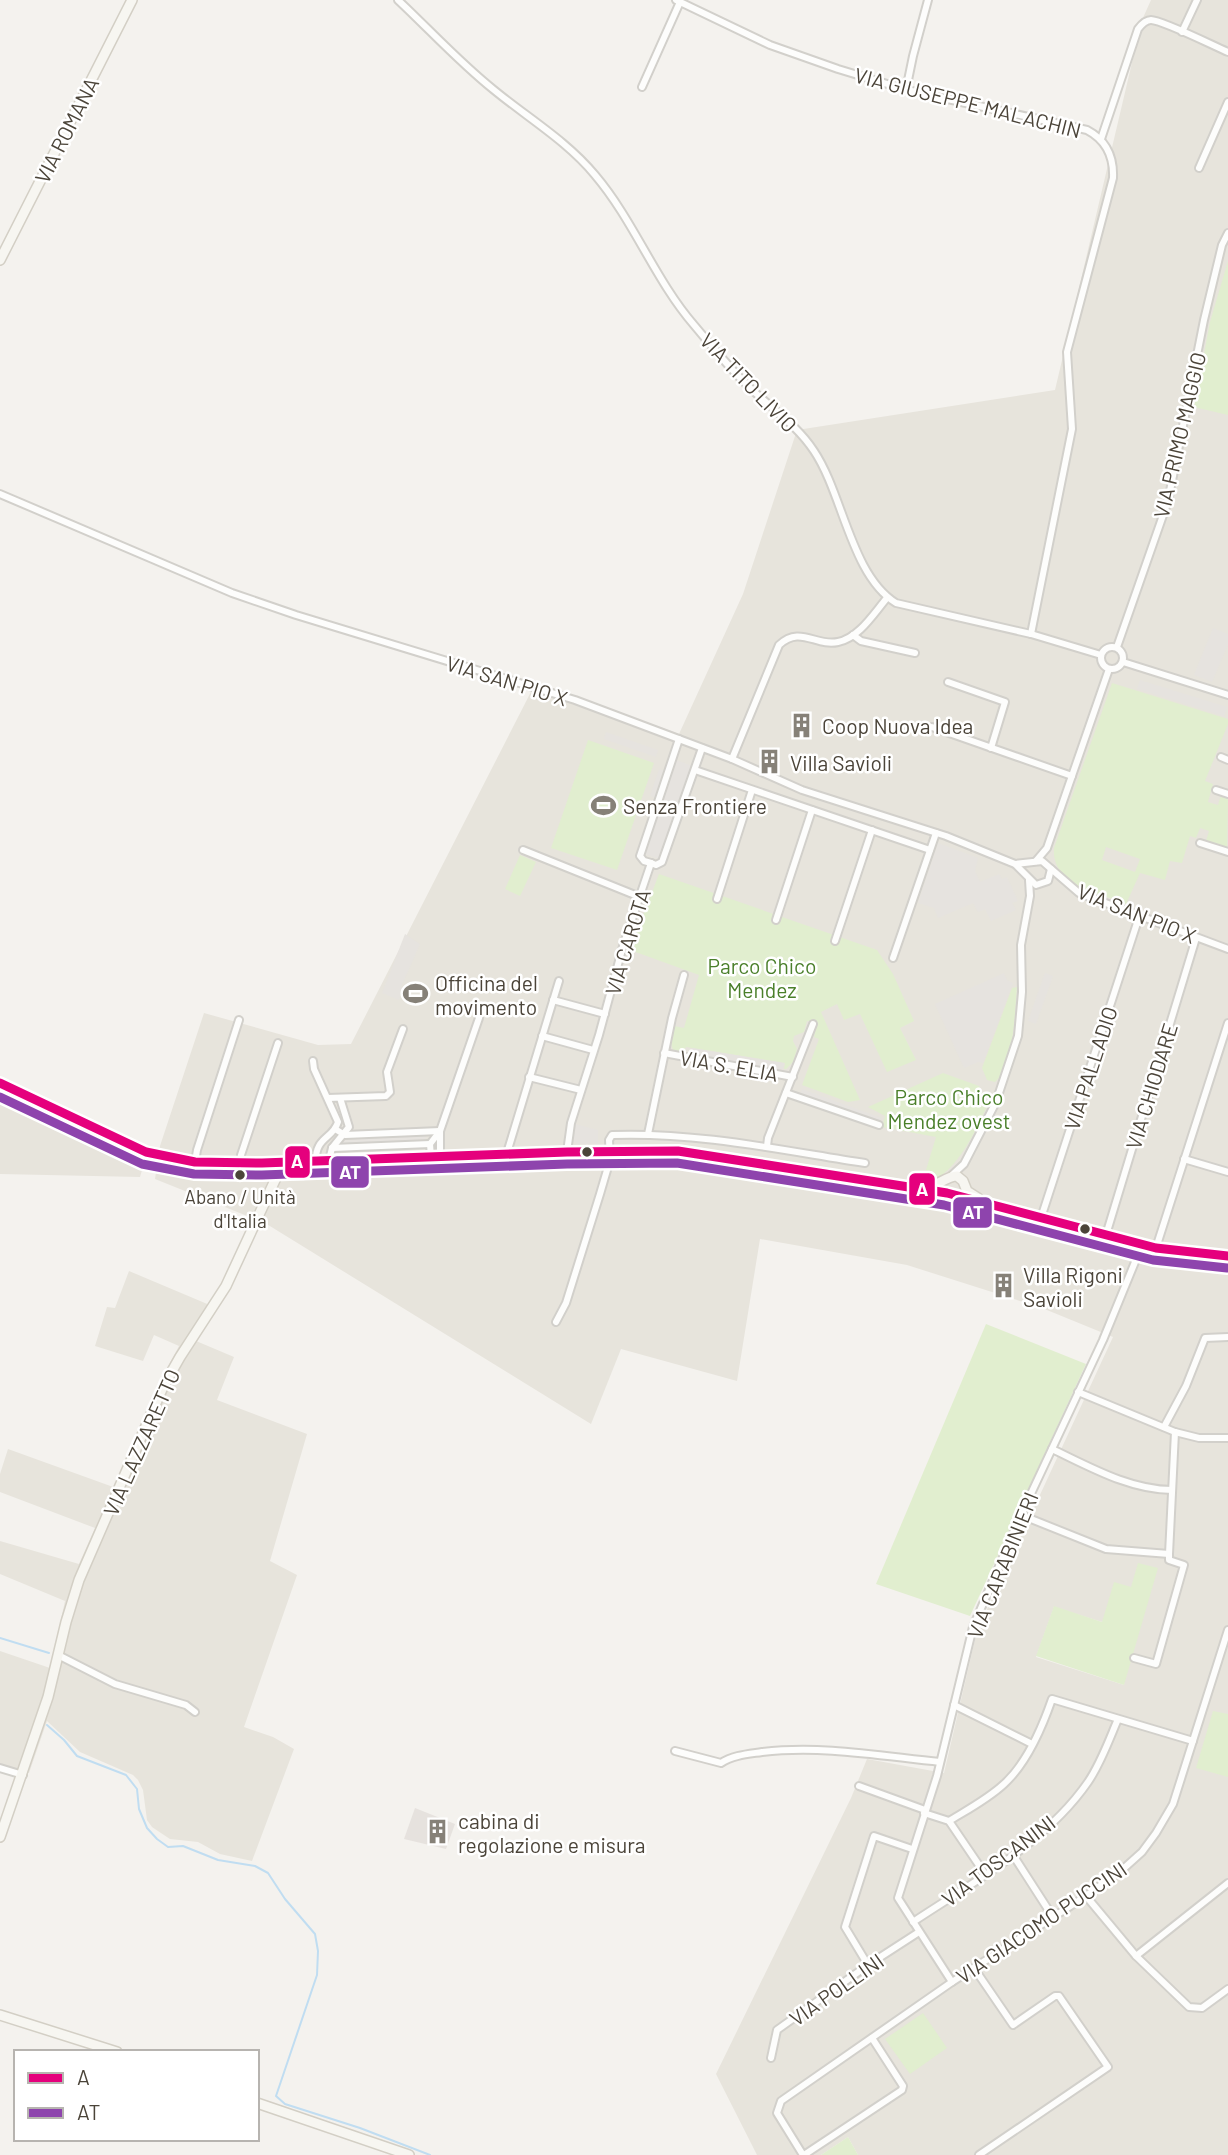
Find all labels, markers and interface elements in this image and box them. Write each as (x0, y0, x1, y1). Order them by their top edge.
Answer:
street label: VIA GIUSEPPE MALACHIN (852, 62, 1084, 142)
street label: VIA ROMANA (29, 73, 103, 187)
street label: VIA TITO LIVIO (695, 327, 803, 437)
street label: VIA PRIMO MAGGIO (1148, 350, 1210, 520)
street label: VIA SAN PIO X (443, 650, 571, 710)
building icon: Coop Nuova Idea (788, 711, 816, 739)
place label: Coop Nuova Idea (822, 713, 973, 738)
building icon: Villa Savioli (756, 748, 784, 776)
place label: Villa Savioli (790, 750, 892, 775)
sports icon: Senza Frontiere (589, 791, 617, 819)
place label: Senza Frontiere (623, 793, 767, 818)
street label: VIA SAN PIO X (1074, 878, 1200, 948)
street label: VIA CAROTA (599, 886, 655, 998)
park label: Parco Chico Mendez (708, 953, 816, 1002)
place label: Officina del movimento (435, 970, 538, 1019)
sports icon: Officina del movimento (401, 980, 429, 1008)
street label: VIA PALLADIO (1058, 1003, 1122, 1133)
street label: VIA CHIODARE (1120, 1020, 1182, 1152)
street label: VIA S. ELIA (678, 1044, 780, 1086)
park label: Parco Chico Mendez ovest (888, 1084, 1010, 1133)
line badge: A (284, 1145, 311, 1179)
unlabelled marker (580, 1145, 594, 1159)
text: A (291, 1149, 304, 1172)
line badge: AT (330, 1155, 370, 1189)
text: AT (339, 1160, 361, 1183)
marker: Abano / Unità d'Italia (233, 1168, 247, 1182)
line badge: A (908, 1172, 936, 1206)
text: A (916, 1177, 929, 1200)
place label: Abano / Unità d'Italia (184, 1185, 296, 1232)
line badge: AT (952, 1196, 993, 1229)
text: AT (962, 1200, 984, 1223)
unlabelled marker (1078, 1222, 1092, 1236)
place label: Villa Rigoni Savioli (1023, 1262, 1123, 1311)
building icon: Villa Rigoni Savioli (989, 1272, 1017, 1300)
street label: VIA LAZZARETTO (97, 1365, 185, 1519)
street label: VIA CARABINIERI (961, 1488, 1043, 1642)
place label: cabina di regolazione e misura (458, 1808, 646, 1857)
street label: VIA TOSCANINI (936, 1809, 1060, 1911)
building icon: cabina di regolazione e misura (424, 1818, 452, 1846)
street label: VIA GIACOMO PUCCINI (951, 1856, 1131, 1988)
street label: VIA POLLINI (784, 1947, 888, 2031)
legend (14, 2050, 259, 2141)
text: A (77, 2064, 90, 2089)
text: AT (77, 2099, 100, 2124)

